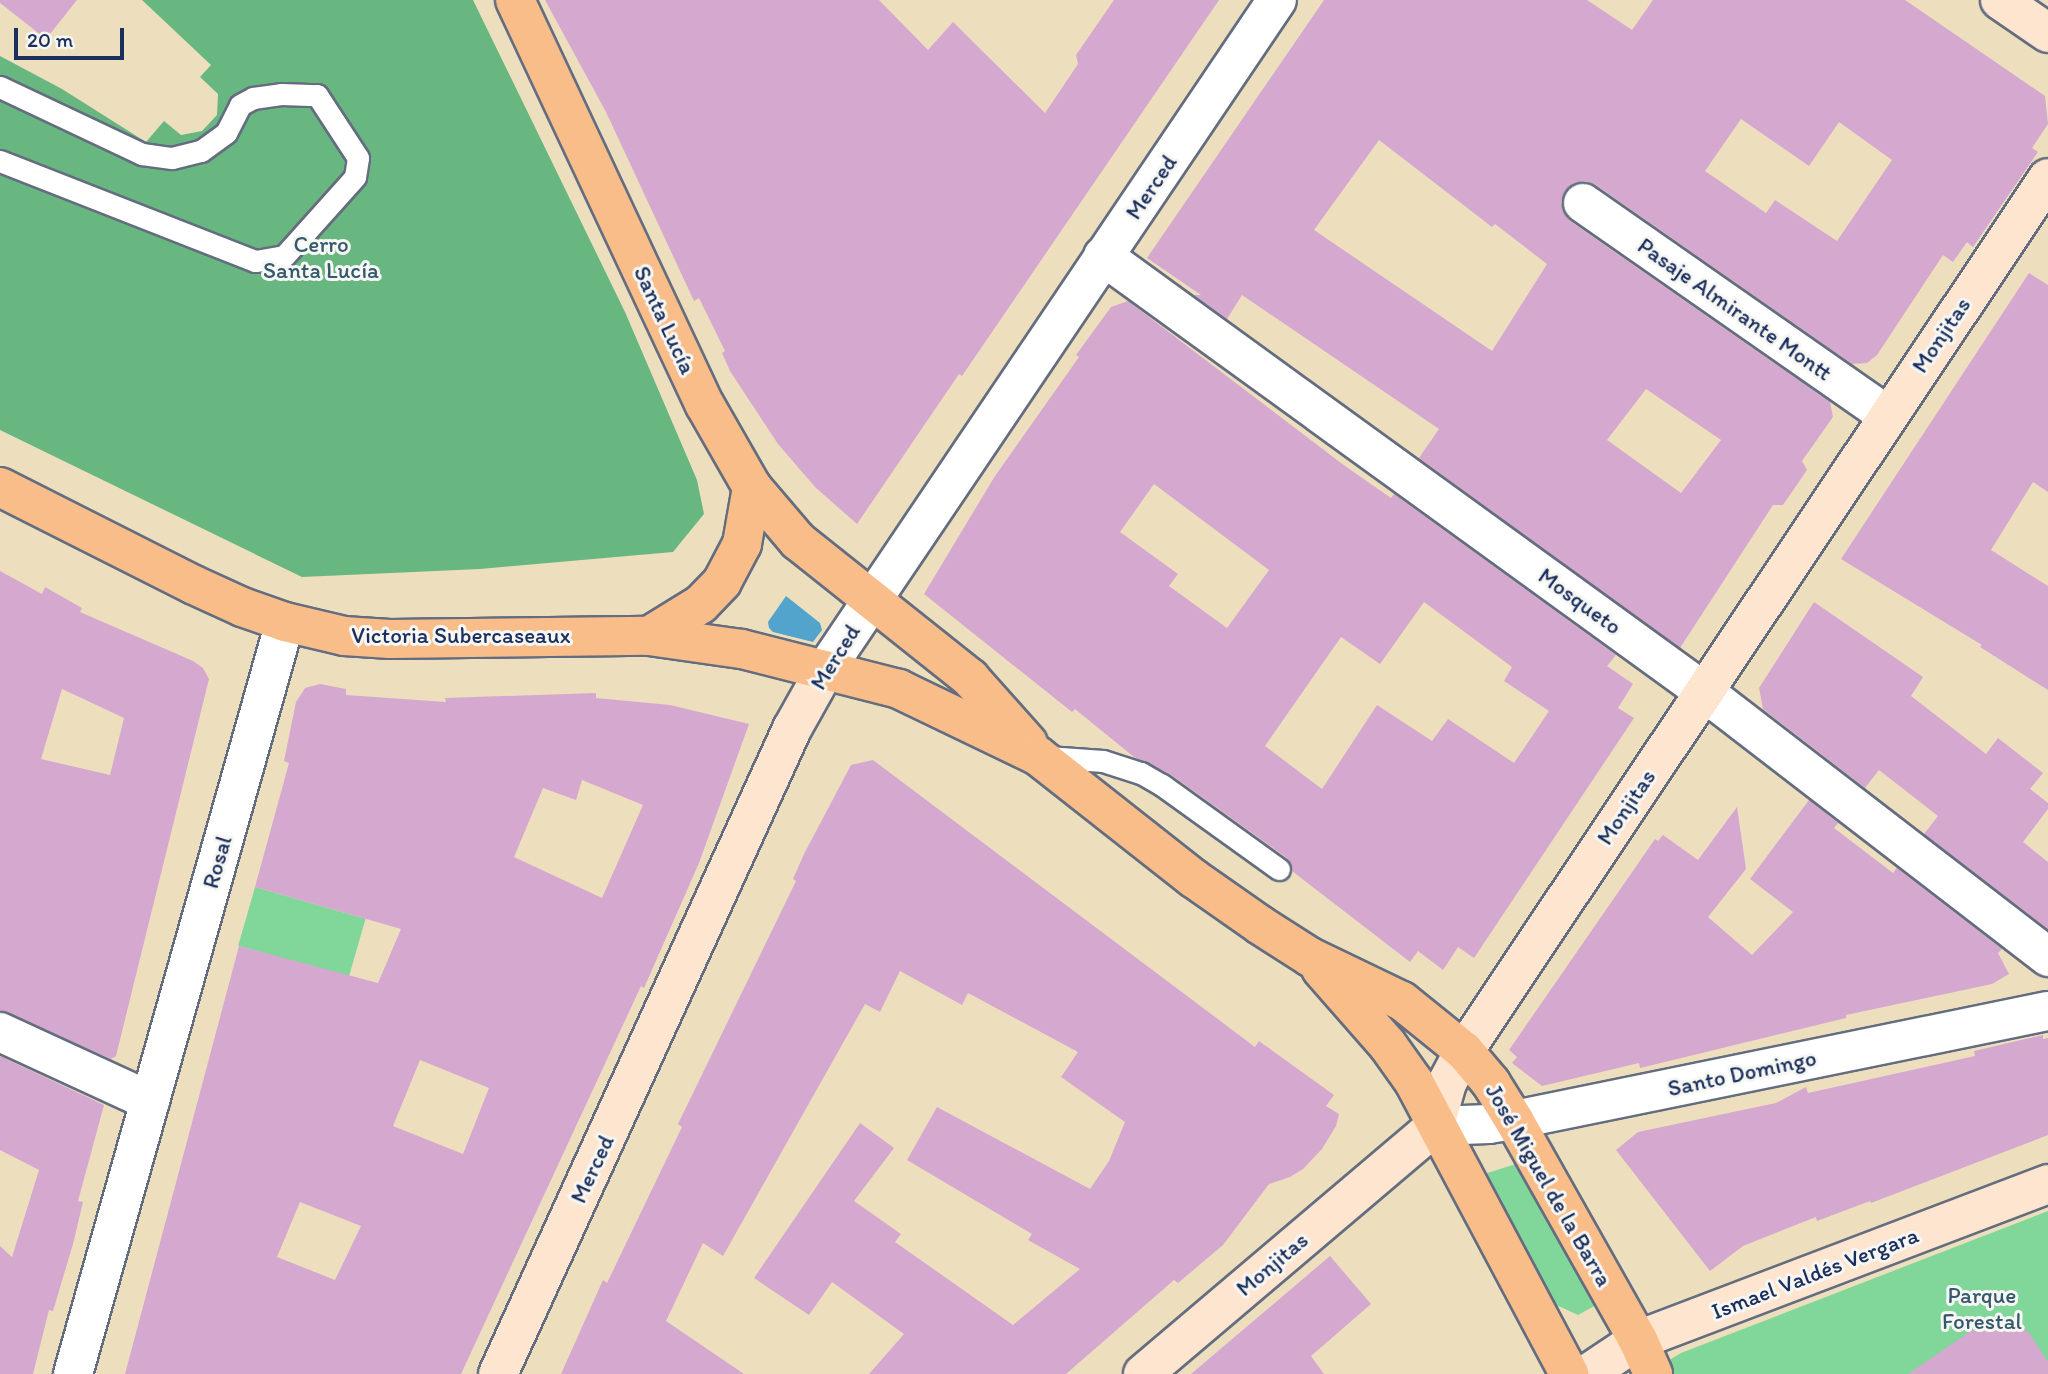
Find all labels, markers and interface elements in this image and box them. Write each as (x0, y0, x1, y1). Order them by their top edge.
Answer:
scale bar (18, 14, 128, 58)
text: 20 m (27, 27, 73, 52)
street label: Merced (1119, 149, 1183, 225)
park label: Cerro Santa Lucía (263, 230, 379, 284)
street label: Pasaje Almirante Montt (1632, 231, 1838, 387)
street label: Santa Lucía (628, 262, 702, 378)
street label: Monjitas (1906, 292, 1976, 378)
street label: Mosqueto (1533, 562, 1627, 640)
street label: Merced (804, 619, 866, 695)
street label: Victoria Subercaseaux (352, 621, 570, 649)
street label: Monjitas (1591, 764, 1661, 850)
street label: Rosal (196, 832, 238, 892)
street label: Santo Domingo (1665, 1044, 1819, 1102)
street label: José Miguel de la Barra (1480, 1079, 1618, 1291)
street label: Merced (564, 1131, 620, 1207)
street label: Ismael Valdés Vergara (1708, 1221, 1922, 1325)
street label: Monjitas (1230, 1226, 1314, 1302)
park label: Parque Forestal (1942, 1281, 2022, 1335)

